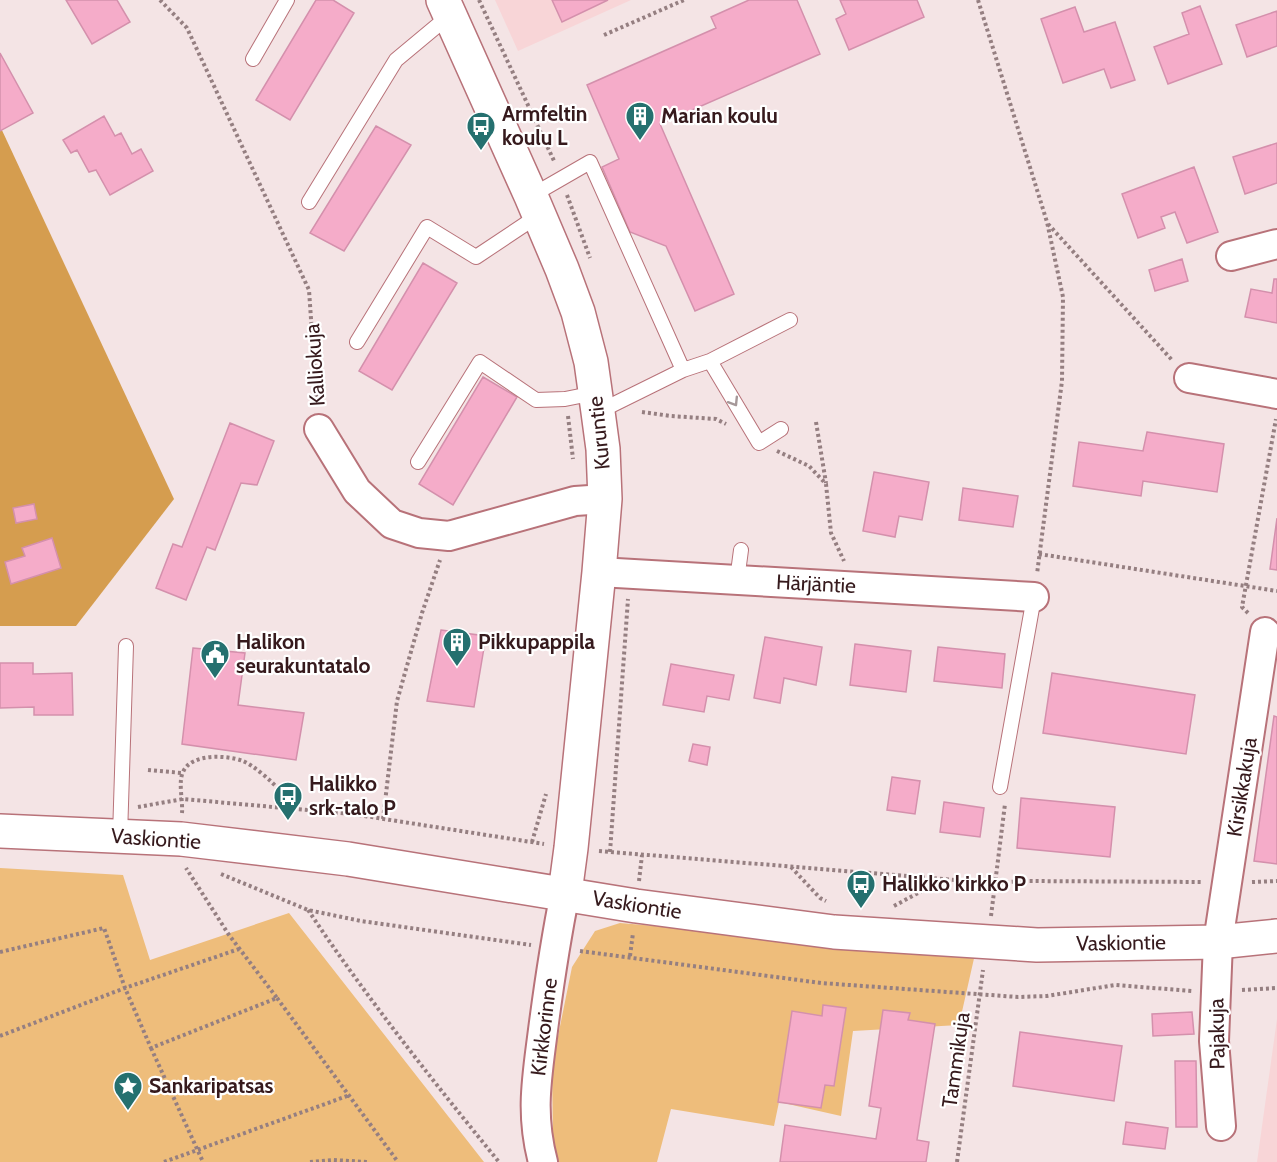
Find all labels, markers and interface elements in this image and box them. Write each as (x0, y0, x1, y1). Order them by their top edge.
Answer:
building icon: Marian koulu (624, 100, 656, 142)
place label: Armfeltin koulu L (502, 101, 587, 150)
place label: Marian koulu (661, 103, 778, 128)
bus stop icon: Armfeltin koulu L (465, 110, 497, 152)
street label: Kalliokuja (299, 323, 331, 407)
street label: Kuruntie (582, 395, 615, 471)
one-way arrow (727, 396, 739, 406)
street label: Härjäntie (776, 569, 857, 599)
building icon: Pikkupappila (441, 626, 473, 668)
place label: Halikon seurakuntatalo (236, 629, 370, 678)
place label: Pikkupappila (478, 629, 595, 654)
public building icon: Halikon seurakuntatalo (199, 638, 231, 680)
street label: Kirsikkakuja (1221, 735, 1263, 839)
place label: Halikko srk-talo P (309, 771, 396, 820)
bus stop icon: Halikko srk-talo P (272, 780, 304, 822)
street label: Vaskiontie (110, 823, 202, 854)
bus stop icon: Halikko kirkko P (845, 868, 877, 910)
place label: Halikko kirkko P (882, 871, 1027, 896)
street label: Vaskiontie (591, 885, 684, 924)
street label: Vaskiontie (1076, 929, 1166, 956)
street label: Kirkkorinne (525, 976, 562, 1077)
street label: Pajakuja (1203, 998, 1231, 1070)
street label: Tammikuja (936, 1011, 976, 1109)
place icon: Sankaripatsas (112, 1070, 144, 1112)
place label: Sankaripatsas (149, 1073, 274, 1098)

